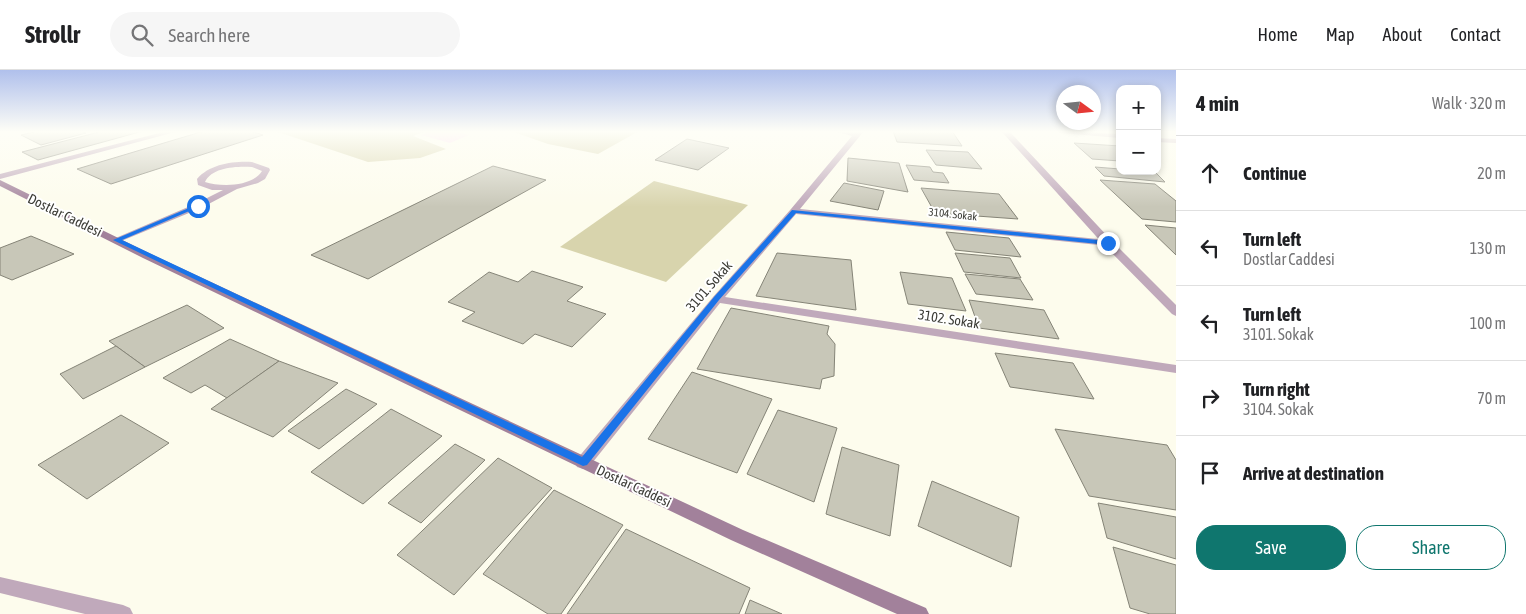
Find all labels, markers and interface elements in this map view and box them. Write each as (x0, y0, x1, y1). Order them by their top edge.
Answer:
search box (110, 12, 460, 57)
text: Strollr (25, 21, 80, 48)
icon: search (128, 21, 156, 49)
text: Search here (168, 24, 250, 46)
text: Home (1258, 24, 1298, 45)
text: Map (1326, 24, 1355, 45)
text: About (1383, 24, 1422, 45)
text: Contact (1450, 24, 1501, 45)
north arrow (1056, 85, 1101, 130)
map controls (1116, 85, 1161, 175)
button: + (1116, 85, 1161, 130)
text: 4 min (1196, 91, 1239, 115)
text: Walk · 320 m (1432, 94, 1506, 112)
button: − (1116, 130, 1161, 175)
icon: ahead (1196, 159, 1224, 187)
text: Continue (1243, 162, 1307, 184)
text: 20 m (1477, 164, 1506, 182)
street label: Dostlar Caddesi (25, 190, 105, 240)
route start (187, 195, 210, 218)
street label: 3104. Sokak (928, 205, 978, 223)
text: Turn left (1243, 228, 1301, 250)
route end (1097, 232, 1120, 255)
icon: left (1196, 234, 1224, 262)
text: 130 m (1470, 239, 1506, 257)
text: Dostlar Caddesi (1243, 250, 1335, 268)
street label: 3101. Sokak (683, 257, 735, 315)
text: Turn left (1243, 303, 1301, 325)
street label: 3102. Sokak (917, 306, 981, 332)
icon: left (1196, 309, 1224, 337)
text: 100 m (1470, 314, 1506, 332)
text: 3101. Sokak (1243, 325, 1314, 343)
text: Turn right (1243, 378, 1310, 400)
icon: right (1196, 384, 1224, 412)
text: 70 m (1477, 389, 1506, 407)
text: 3104. Sokak (1243, 400, 1314, 418)
icon: arrive (1196, 459, 1224, 487)
street label: Dostlar Caddesi (594, 462, 674, 510)
text: Arrive at destination (1243, 462, 1384, 484)
button: Save (1196, 525, 1346, 570)
button: Share (1356, 525, 1506, 570)

